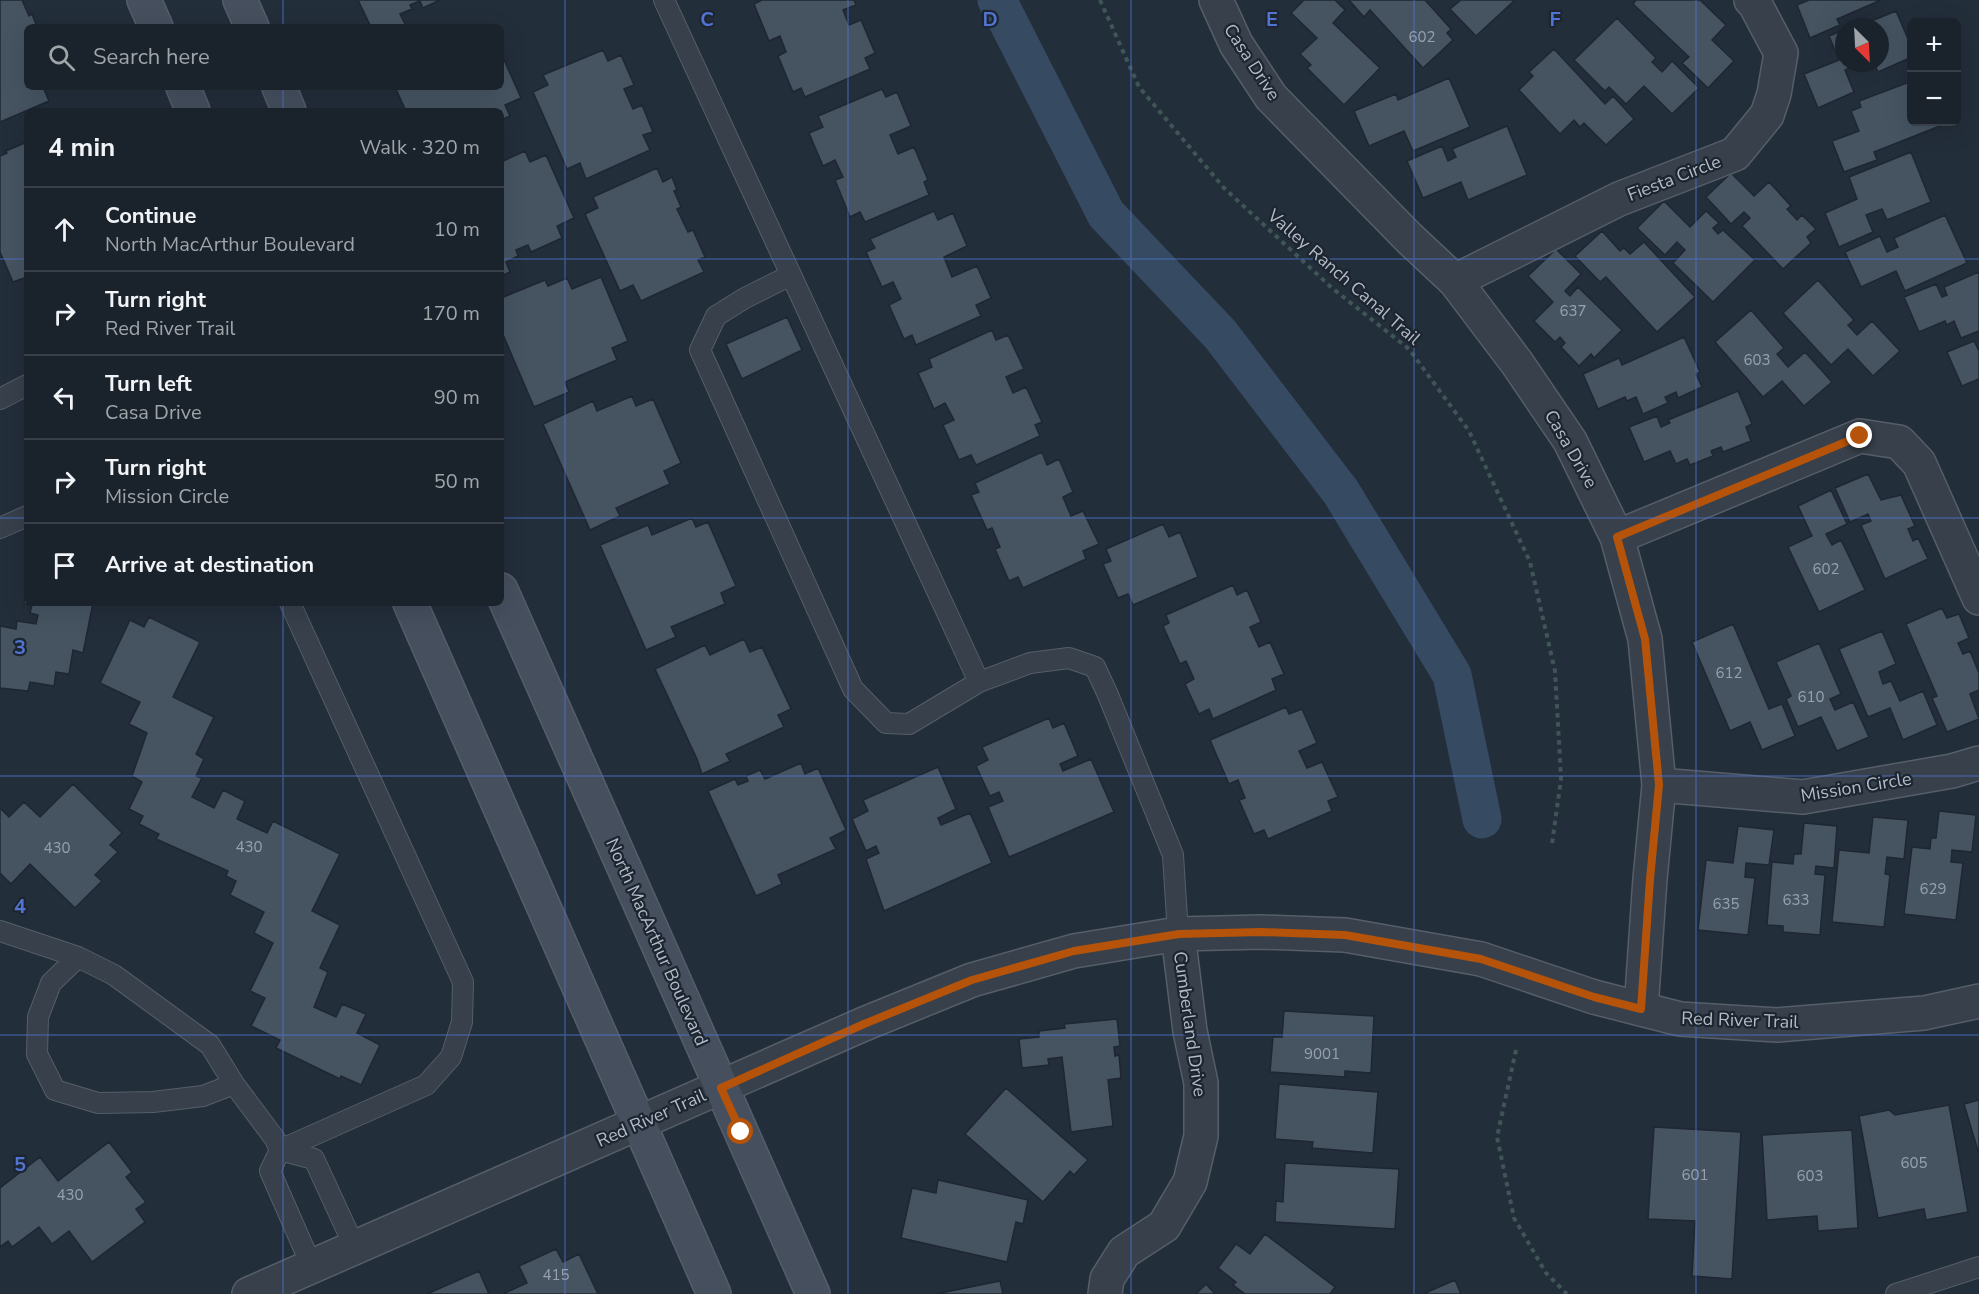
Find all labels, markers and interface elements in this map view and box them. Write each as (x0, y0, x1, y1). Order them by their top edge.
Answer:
text: C (700, 6, 714, 33)
text: D (982, 6, 998, 33)
text: E (1266, 6, 1278, 33)
text: F (1549, 6, 1561, 33)
north arrow (1835, 18, 1889, 72)
map controls (1907, 18, 1961, 126)
button: + (1907, 18, 1961, 72)
street label: Casa Drive (1218, 19, 1286, 105)
search box (24, 24, 504, 90)
house number: 602 (1408, 27, 1436, 47)
icon: search (45, 41, 78, 74)
text: Search here (93, 42, 210, 72)
button: − (1907, 72, 1961, 126)
text: 4 min (48, 130, 115, 165)
text: Walk · 320 m (360, 134, 480, 161)
street label: Fiesta Circle (1624, 149, 1724, 207)
text: Continue (105, 201, 196, 231)
street label: Valley Ranch Canal Trail (1262, 203, 1426, 351)
icon: ahead (48, 213, 81, 246)
text: 10 m (434, 216, 480, 243)
text: North MacArthur Boulevard (105, 231, 355, 258)
text: Turn right (105, 285, 206, 315)
icon: right (48, 297, 81, 330)
text: 170 m (422, 300, 480, 327)
house number: 637 (1559, 301, 1587, 321)
text: Red River Trail (105, 315, 235, 342)
house number: 603 (1743, 350, 1771, 370)
text: Turn left (105, 369, 192, 399)
icon: left (48, 381, 81, 414)
text: 90 m (434, 384, 480, 411)
text: Casa Drive (105, 399, 202, 426)
street label: Casa Drive (1539, 405, 1603, 493)
route end (1846, 422, 1872, 448)
text: Turn right (105, 453, 206, 483)
icon: right (48, 465, 81, 498)
text: 50 m (434, 468, 480, 495)
text: Mission Circle (105, 483, 229, 510)
icon: arrive (48, 549, 81, 582)
text: Arrive at destination (105, 550, 314, 580)
house number: 602 (1812, 559, 1840, 579)
text: 3 (14, 634, 26, 661)
house number: 612 (1715, 663, 1743, 683)
house number: 610 (1797, 687, 1825, 707)
street label: Mission Circle (1799, 766, 1913, 808)
street label: North MacArthur Boulevard (600, 834, 714, 1050)
house number: 430 (235, 837, 263, 857)
house number: 430 (43, 838, 71, 858)
house number: 629 (1919, 879, 1947, 899)
house number: 633 (1782, 890, 1810, 910)
text: 4 (14, 893, 26, 920)
house number: 635 (1712, 894, 1740, 914)
street label: Cumberland Drive (1168, 950, 1212, 1098)
street label: Red River Trail (1681, 1006, 1800, 1034)
house number: 9001 (1304, 1044, 1340, 1064)
street label: Red River Trail (592, 1083, 710, 1153)
route start (727, 1118, 753, 1144)
text: 5 (14, 1151, 26, 1178)
house number: 605 (1900, 1153, 1928, 1173)
house number: 601 (1681, 1165, 1709, 1185)
house number: 603 (1796, 1166, 1824, 1186)
house number: 430 (56, 1185, 84, 1205)
house number: 415 (542, 1265, 570, 1285)

